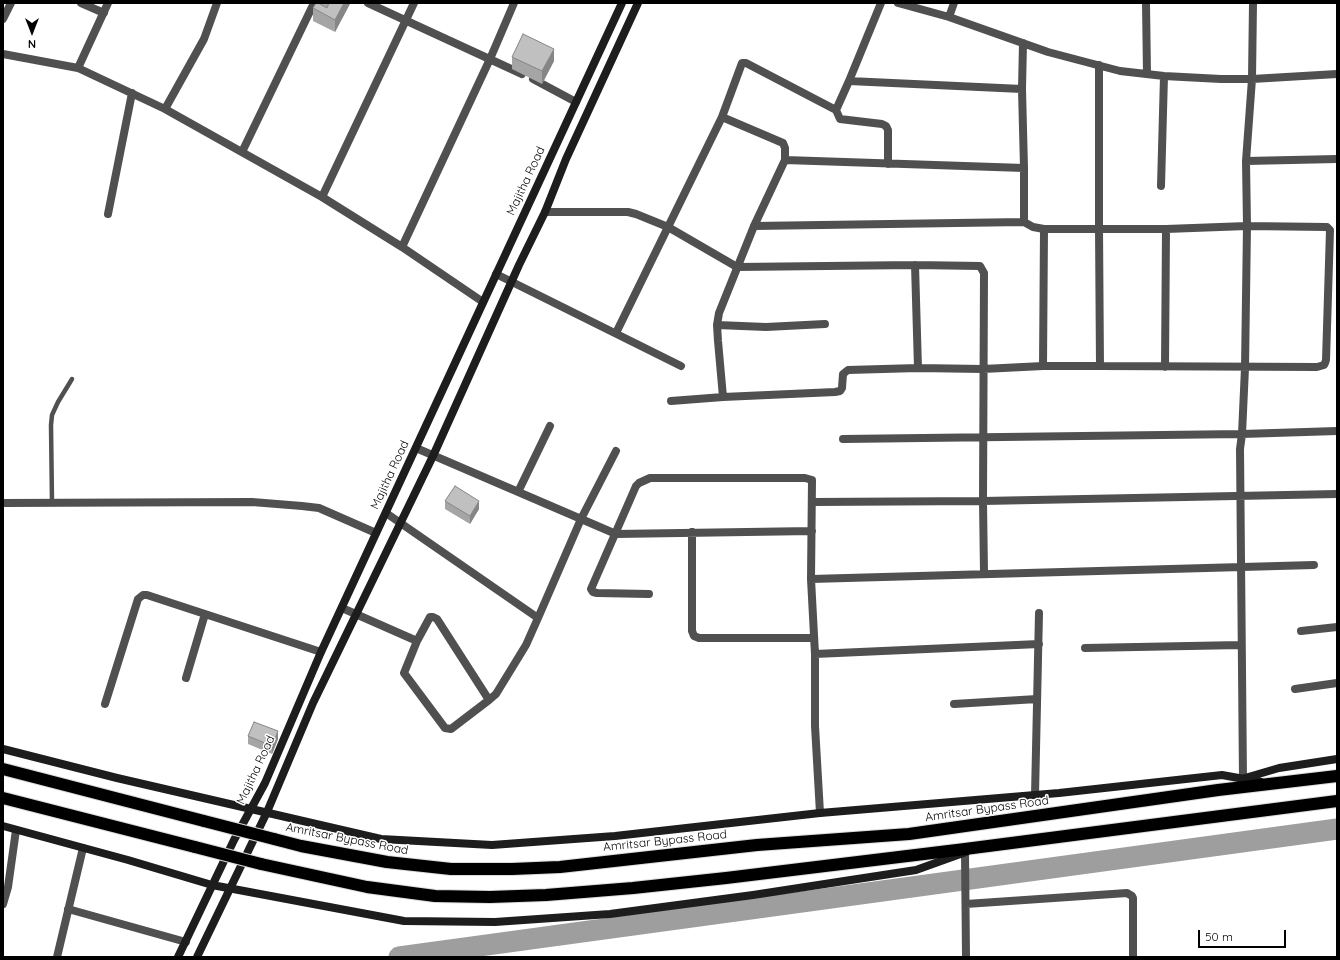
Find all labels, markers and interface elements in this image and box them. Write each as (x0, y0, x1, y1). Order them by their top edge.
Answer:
north arrow (12, 12, 52, 52)
text: N (28, 37, 36, 51)
street label: Majitha Road (504, 144, 548, 218)
street label: Majitha Road (368, 438, 412, 512)
street label: Majitha Road (234, 733, 278, 807)
street label: Amritsar Bypass Road (924, 793, 1050, 825)
street label: Amritsar Bypass Road (284, 820, 410, 858)
street label: Amritsar Bypass Road (602, 827, 728, 855)
scale bar (1200, 922, 1288, 948)
text: 50 m (1205, 929, 1233, 944)

